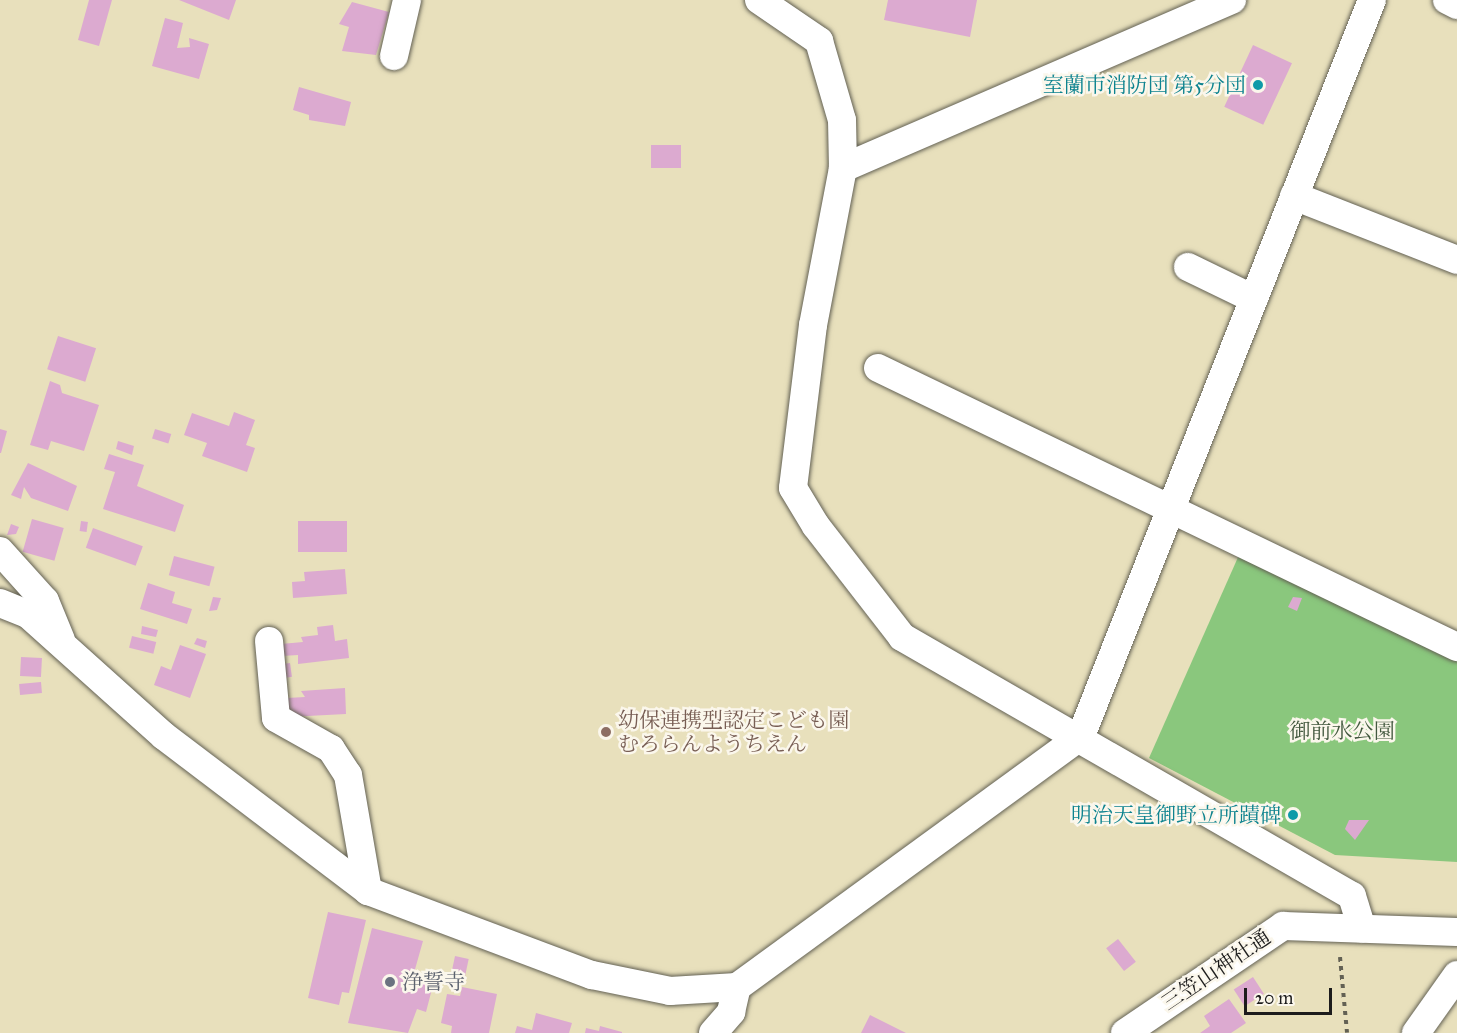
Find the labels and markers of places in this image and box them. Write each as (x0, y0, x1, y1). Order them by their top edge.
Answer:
place label: 室蘭市消防団 第5分団 (1043, 72, 1246, 98)
marker: 室蘭市消防団 第5分団 (1251, 78, 1265, 92)
place label: 幼保連携型認定こども園 むろらんようちえん (618, 707, 849, 757)
marker: 幼保連携型認定こども園 むろらんようちえん (599, 725, 613, 739)
place label: 明治天皇御野立所蹟碑 (1071, 802, 1281, 828)
marker: 明治天皇御野立所蹟碑 (1286, 808, 1300, 822)
place label: 浄誓寺 (402, 969, 465, 995)
marker: 浄誓寺 (383, 975, 397, 989)

